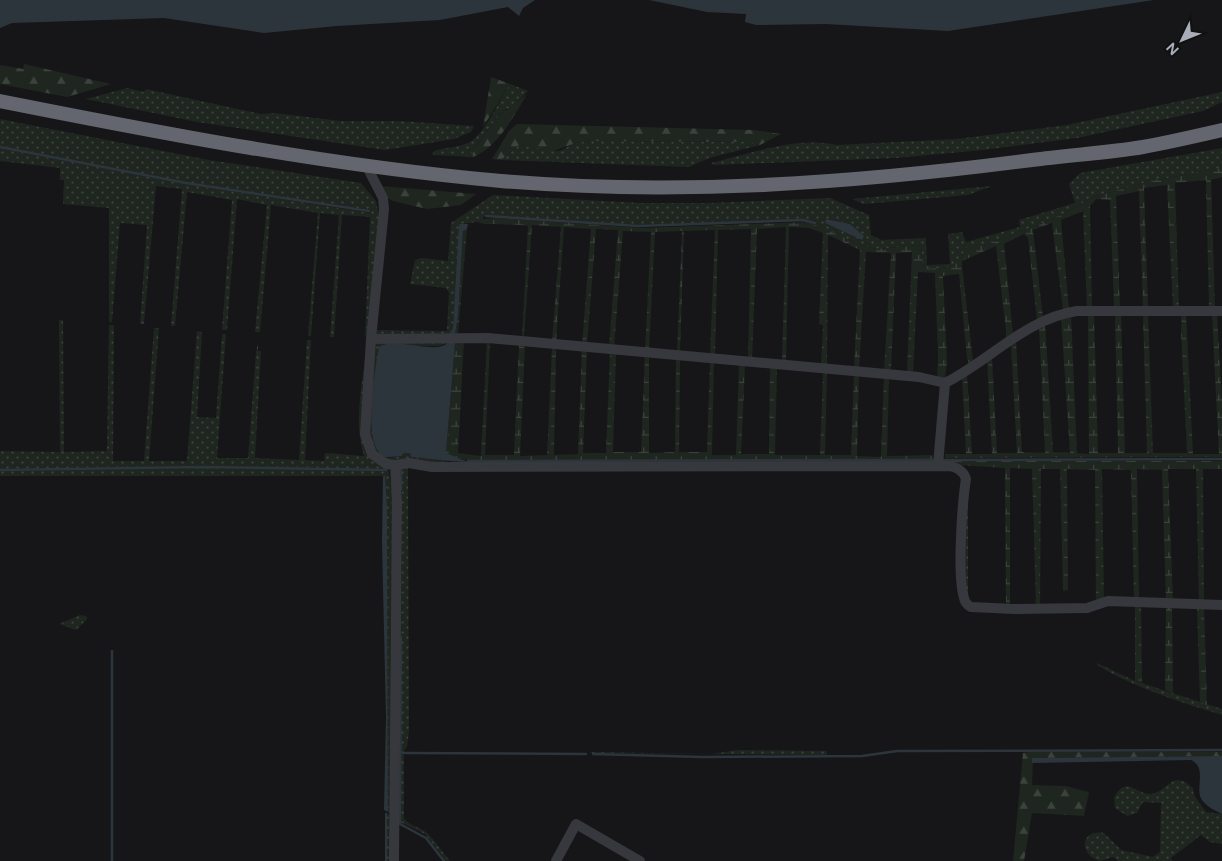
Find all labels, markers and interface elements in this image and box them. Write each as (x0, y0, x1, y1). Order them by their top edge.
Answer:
north arrow (1157, 15, 1207, 65)
text: N (1163, 39, 1183, 58)

